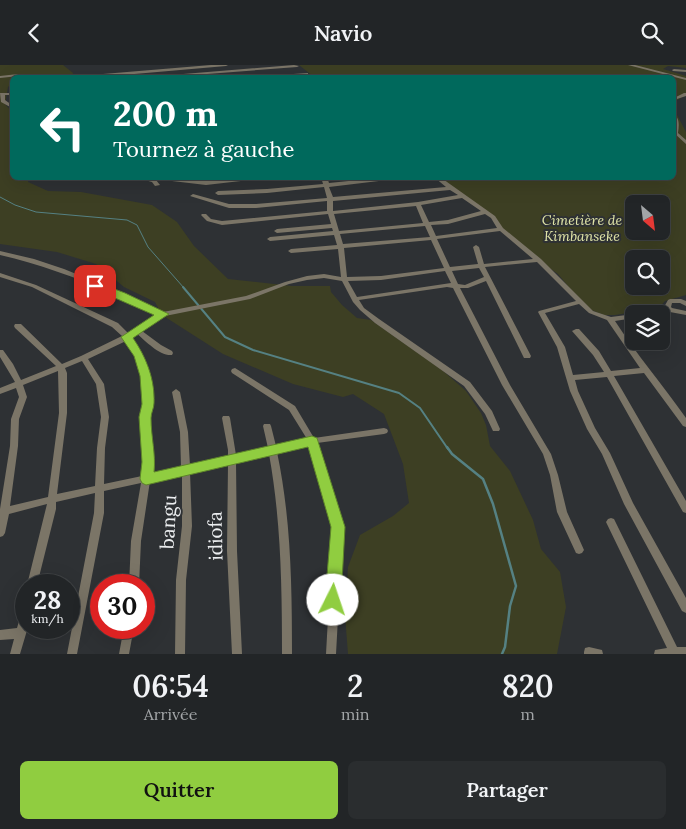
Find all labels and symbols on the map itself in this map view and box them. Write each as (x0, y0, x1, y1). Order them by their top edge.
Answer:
north arrow (625, 195, 670, 240)
park label: Cimetière de Kimbanseke (542, 211, 623, 245)
pin (74, 265, 116, 307)
street label: bangu (155, 494, 181, 550)
street label: idiofa (203, 511, 227, 561)
position arrow (306, 573, 358, 625)
speed limit sign: 30 (90, 574, 155, 639)

